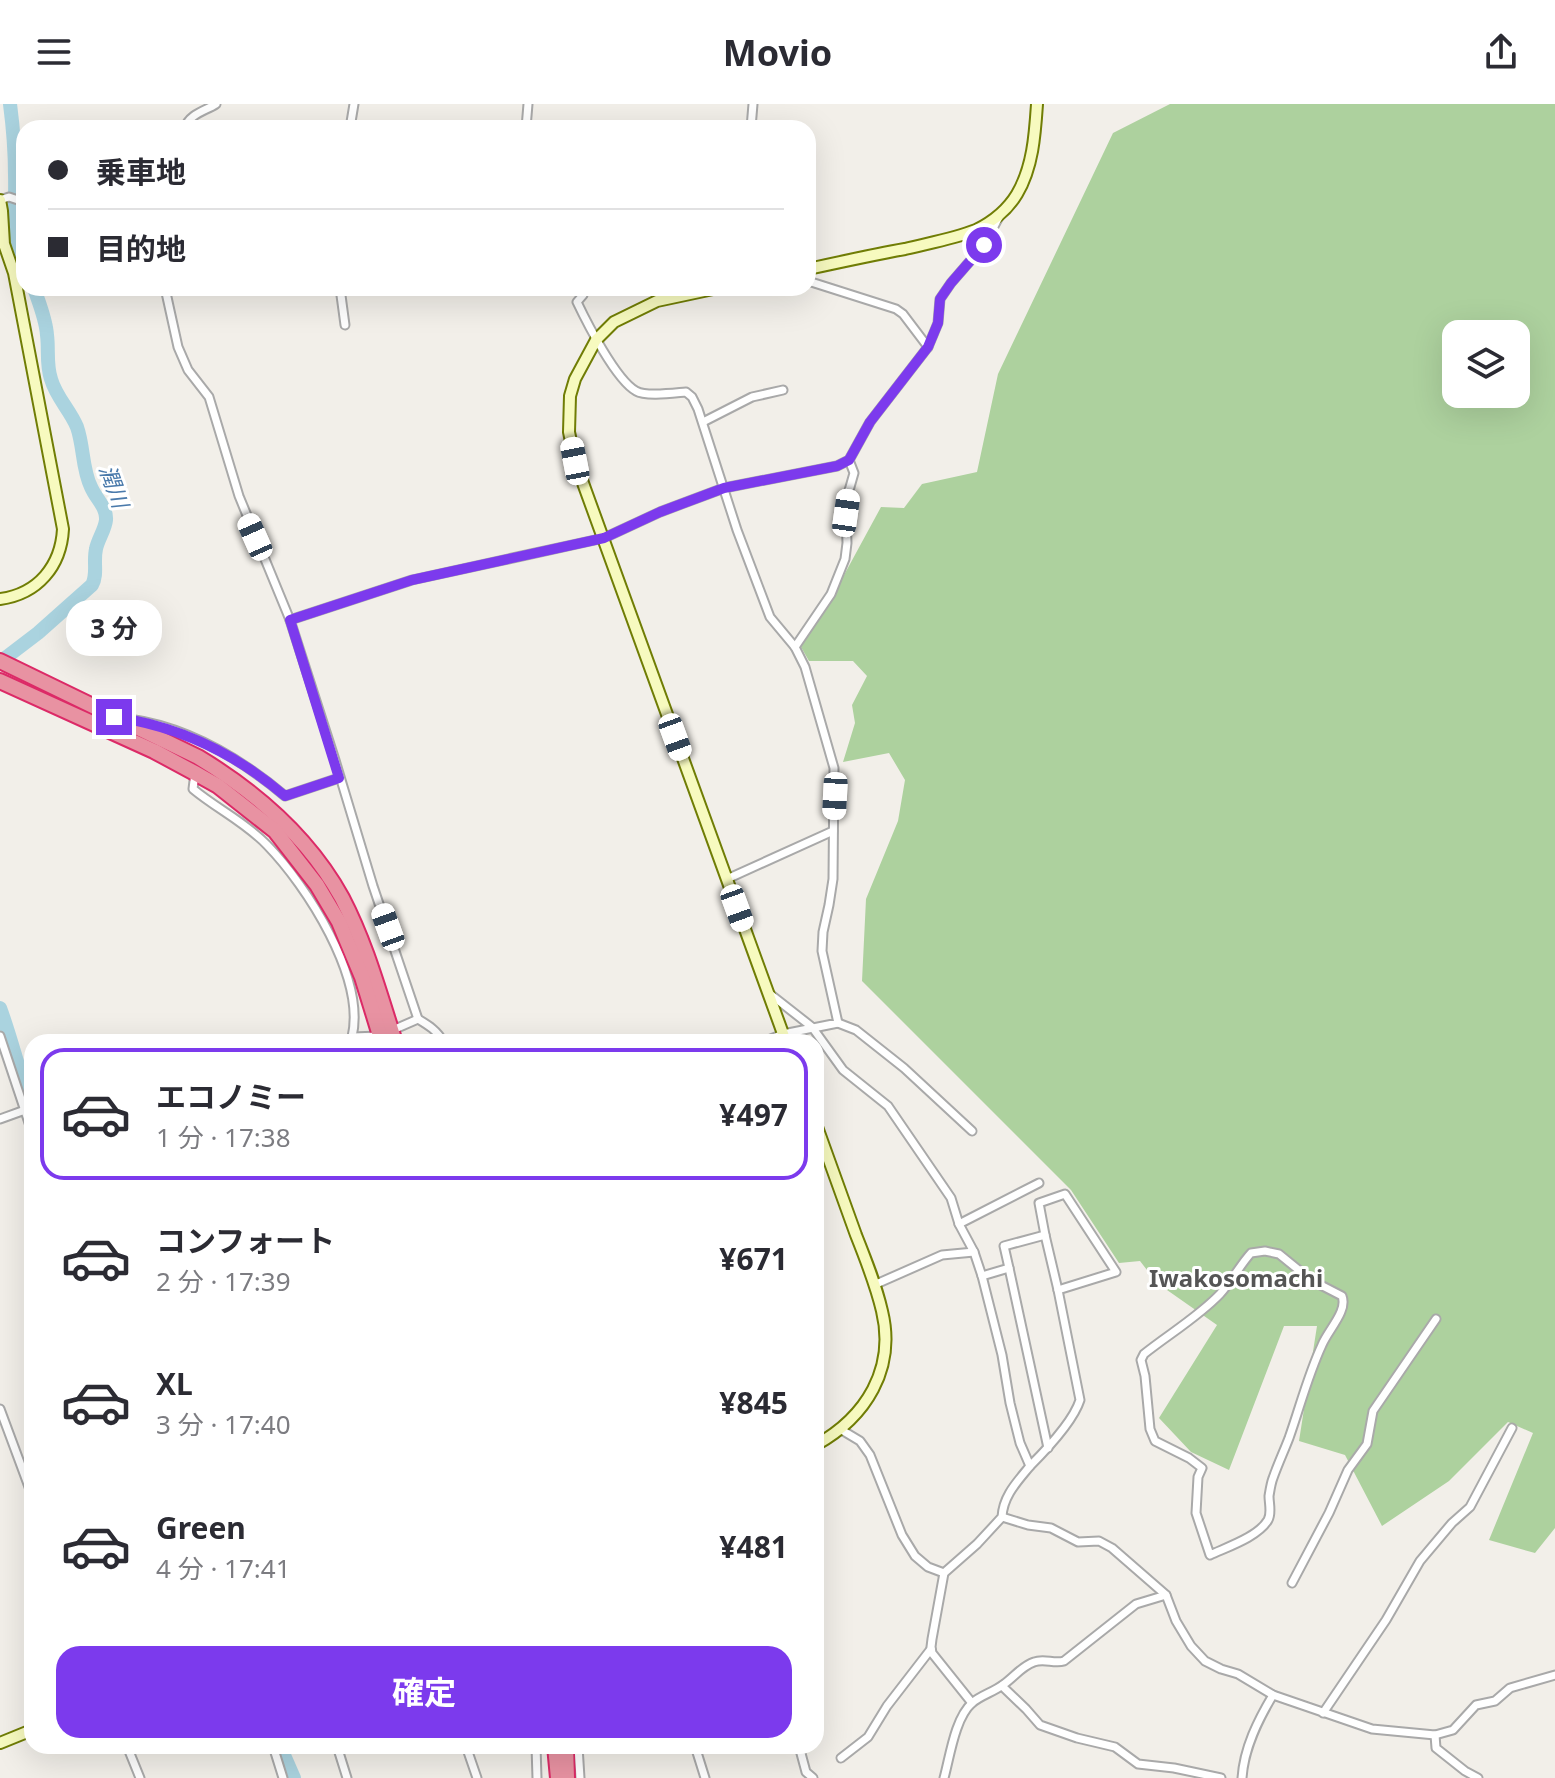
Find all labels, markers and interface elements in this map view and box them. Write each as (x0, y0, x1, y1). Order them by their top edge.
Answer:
text: Movio (723, 28, 832, 77)
icon: menu (32, 30, 76, 74)
icon: share (1479, 30, 1523, 74)
text: 乗車地 (96, 151, 186, 192)
route start (966, 227, 1002, 263)
text: 目的地 (96, 228, 186, 269)
map controls (1442, 320, 1530, 408)
button: layers (1442, 320, 1530, 408)
car (559, 435, 591, 487)
water label: 潤川 (93, 460, 137, 514)
car (831, 488, 861, 538)
car (234, 510, 276, 564)
callout: 3 分 (66, 601, 162, 657)
text: 3 分 (90, 610, 138, 646)
route end (96, 699, 132, 735)
car (656, 710, 694, 764)
car (822, 771, 848, 821)
car (718, 881, 756, 935)
car (369, 900, 407, 954)
text: エコノミー (156, 1076, 306, 1117)
icon: car (60, 1078, 132, 1150)
text: ¥497 (719, 1094, 788, 1135)
text: 1 分 · 17:38 (156, 1119, 291, 1155)
text: コンフォート (156, 1220, 335, 1261)
icon: car (60, 1222, 132, 1294)
text: ¥671 (719, 1238, 788, 1279)
district label: Iwakosomachi (1149, 1261, 1323, 1294)
text: 2 分 · 17:39 (156, 1263, 291, 1299)
text: XL (156, 1363, 193, 1404)
icon: car (60, 1366, 132, 1438)
text: ¥845 (719, 1382, 788, 1423)
text: 3 分 · 17:40 (156, 1406, 291, 1442)
text: Green (156, 1507, 246, 1548)
icon: car (60, 1510, 132, 1582)
text: ¥481 (719, 1526, 788, 1567)
text: 4 分 · 17:41 (156, 1550, 291, 1586)
button: 確定 (56, 1646, 792, 1738)

